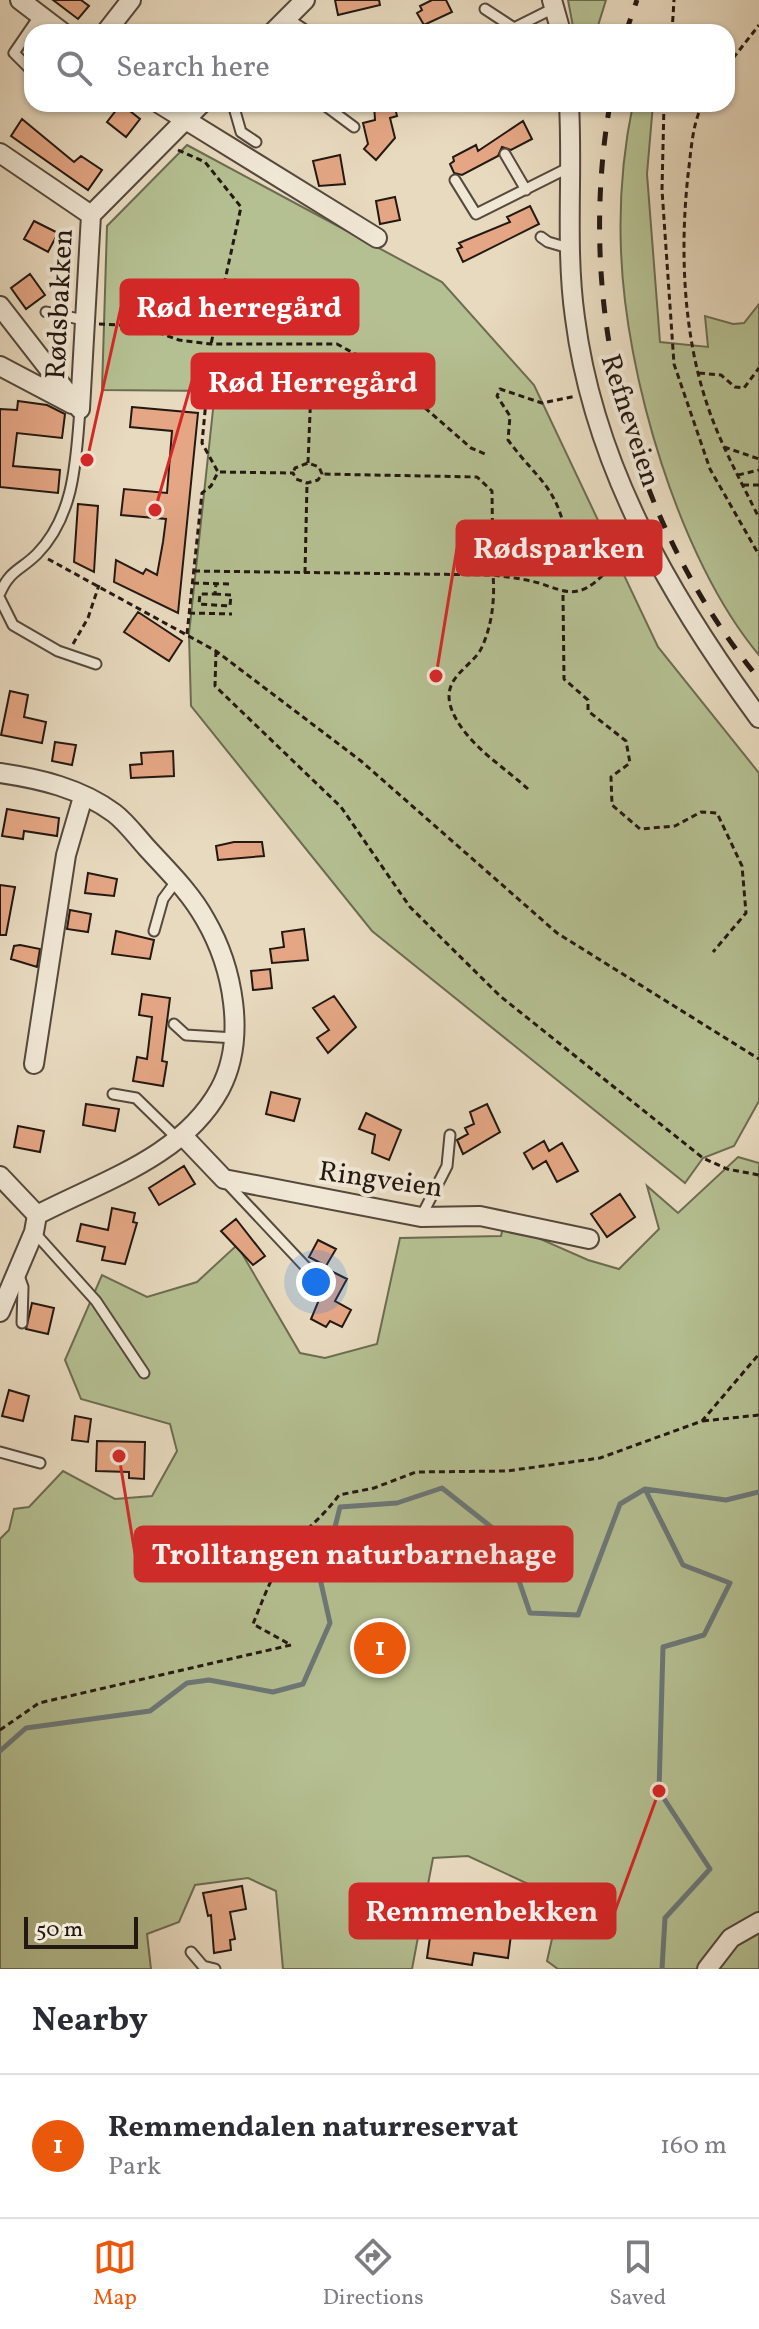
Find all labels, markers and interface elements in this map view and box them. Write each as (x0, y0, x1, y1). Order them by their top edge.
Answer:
search box (24, 24, 735, 112)
icon: search (52, 46, 96, 90)
text: Search here (116, 47, 270, 89)
street label: Rødsbakken (37, 228, 84, 380)
callout: Rød herregård (121, 280, 358, 334)
text: Rød herregård (136, 288, 342, 330)
street label: Refneveien (590, 349, 669, 492)
callout: Rød Herregård (192, 354, 434, 408)
text: Rød Herregård (208, 363, 418, 405)
callout: Rødsparken (457, 521, 661, 575)
text: Rødsparken (473, 529, 645, 571)
street label: Ringveien (316, 1152, 445, 1208)
your location (296, 1262, 336, 1302)
callout: Trolltangen naturbarnehage (135, 1527, 572, 1581)
text: Trolltangen naturbarnehage (152, 1535, 556, 1577)
pin: 1 (354, 1618, 406, 1678)
callout: Remmenbekken (350, 1884, 615, 1938)
text: Remmenbekken (366, 1892, 598, 1934)
scale bar (24, 1913, 138, 1949)
text: 50 m (36, 1915, 83, 1946)
text: Nearby (32, 1998, 148, 2045)
text: Remmendalen naturreservat (108, 2107, 518, 2149)
text: 1 (53, 2128, 63, 2164)
text: 160 m (660, 2128, 727, 2164)
text: Park (108, 2149, 161, 2185)
tab: Map (93, 2235, 137, 2314)
tab: Directions (323, 2235, 424, 2314)
tab: Saved (609, 2235, 666, 2314)

